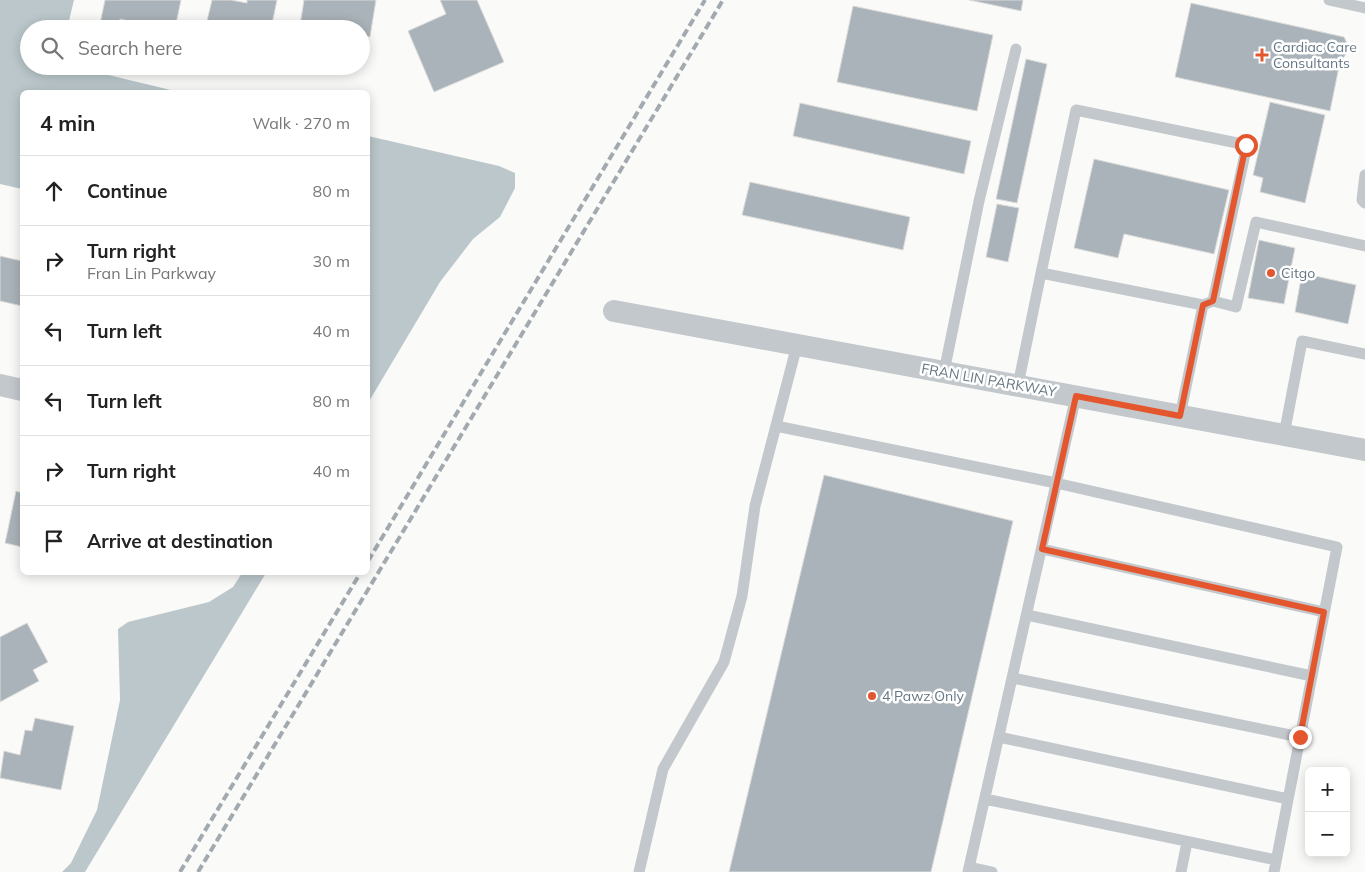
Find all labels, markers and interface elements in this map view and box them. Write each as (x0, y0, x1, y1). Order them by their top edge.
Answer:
search box (20, 20, 370, 75)
icon: search (38, 34, 66, 62)
text: Search here (78, 36, 182, 60)
place label: Cardiac Care Consultants (1273, 38, 1357, 72)
marker: Cardiac Care Consultants (1255, 48, 1269, 62)
text: 4 min (40, 110, 95, 136)
text: Walk · 270 m (252, 113, 350, 133)
route start (1235, 134, 1258, 157)
icon: ahead (40, 177, 68, 205)
text: Continue (87, 179, 167, 203)
text: 80 m (313, 181, 350, 201)
text: Turn right (87, 239, 176, 263)
icon: right (40, 247, 68, 275)
text: 30 m (313, 251, 350, 271)
text: Fran Lin Parkway (87, 263, 216, 283)
place label: Citgo (1281, 264, 1315, 282)
marker: Citgo (1265, 267, 1277, 279)
icon: left (40, 317, 68, 345)
text: Turn left (87, 319, 162, 343)
text: 40 m (313, 321, 350, 341)
street label: FRAN LIN PARKWAY (920, 359, 1058, 401)
icon: left (40, 387, 68, 415)
text: Turn left (87, 389, 162, 413)
text: 80 m (313, 391, 350, 411)
icon: right (40, 457, 68, 485)
text: Turn right (87, 459, 176, 483)
text: 40 m (313, 461, 350, 481)
icon: arrive (40, 527, 68, 555)
text: Arrive at destination (87, 529, 273, 553)
place label: 4 Pawz Only (882, 687, 965, 705)
marker: 4 Pawz Only (866, 690, 878, 702)
route end (1289, 726, 1312, 749)
map controls (1305, 767, 1350, 857)
button: + (1305, 767, 1350, 812)
button: − (1305, 812, 1350, 857)

